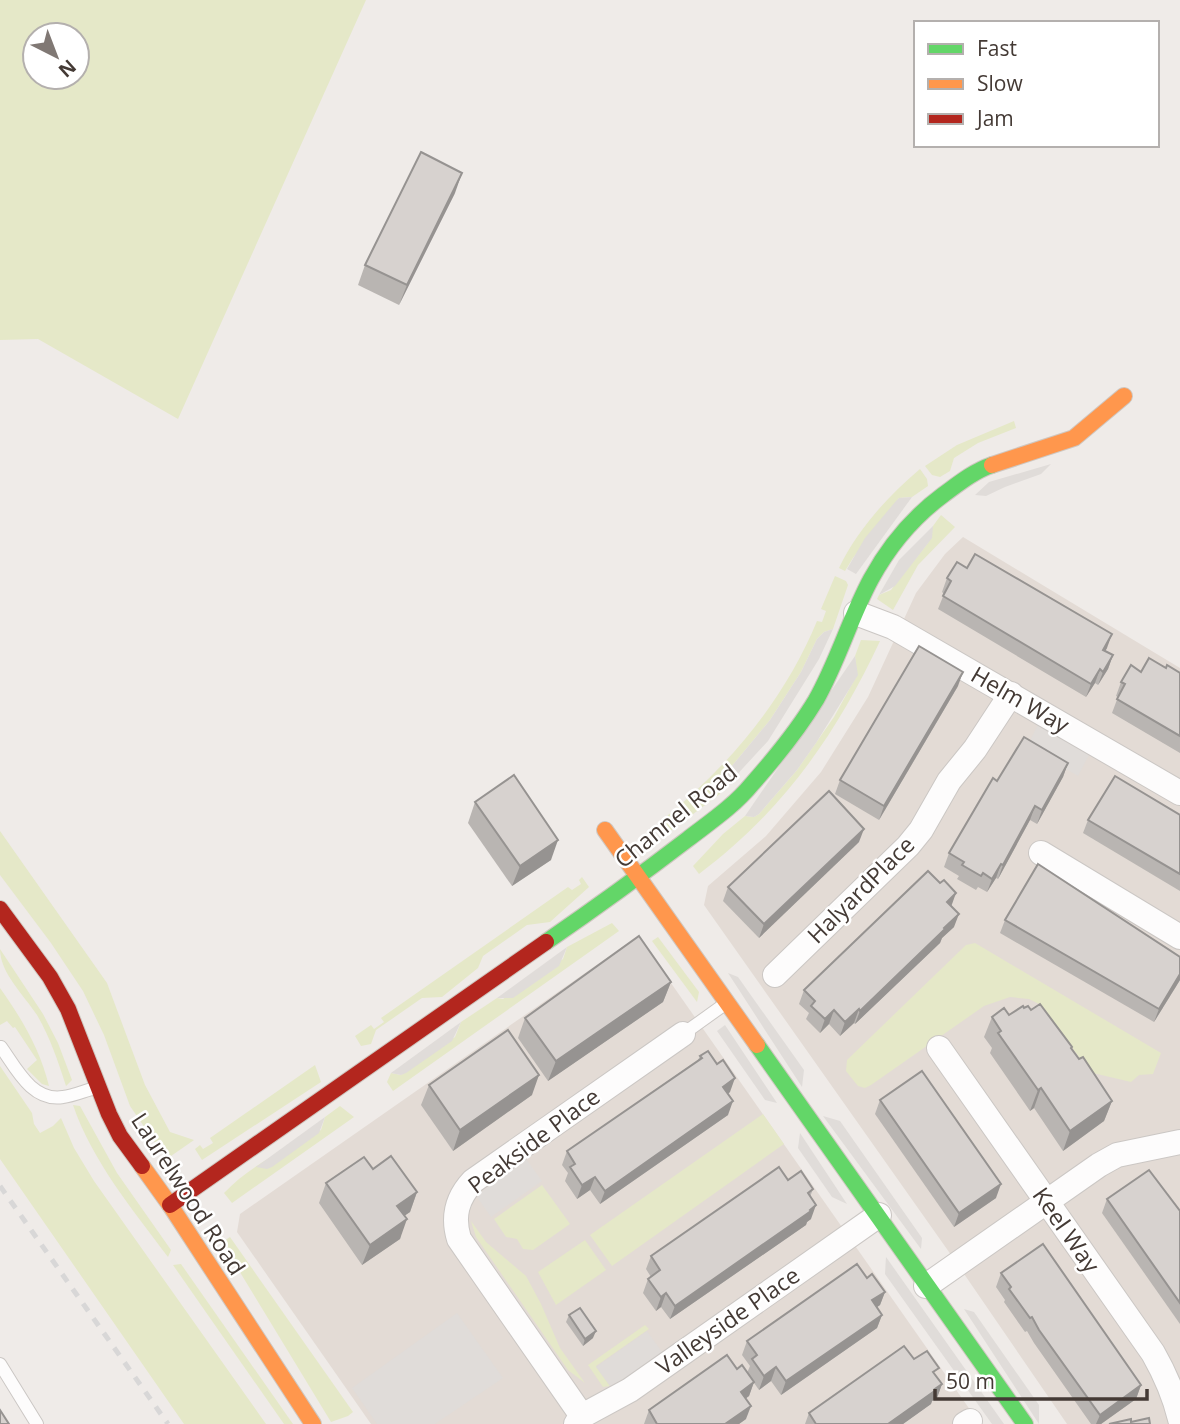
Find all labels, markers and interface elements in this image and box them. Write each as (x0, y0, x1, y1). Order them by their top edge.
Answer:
north arrow (21, 21, 91, 91)
legend (914, 21, 1159, 147)
text: Fast (977, 34, 1017, 62)
text: N (53, 54, 82, 83)
text: Slow (977, 69, 1023, 97)
text: Jam (975, 104, 1014, 132)
street label: Helm Way (966, 658, 1076, 740)
street label: Channel Road (607, 756, 743, 875)
street label: HalyardPlace (800, 829, 921, 950)
street label: Peakside Place (461, 1080, 606, 1200)
street label: Laurelwood Road (124, 1106, 253, 1281)
street label: Keel Way (1026, 1180, 1108, 1279)
street label: Valleyside Place (649, 1259, 806, 1382)
scale bar (935, 1358, 1147, 1402)
text: 50 m (946, 1367, 995, 1395)

